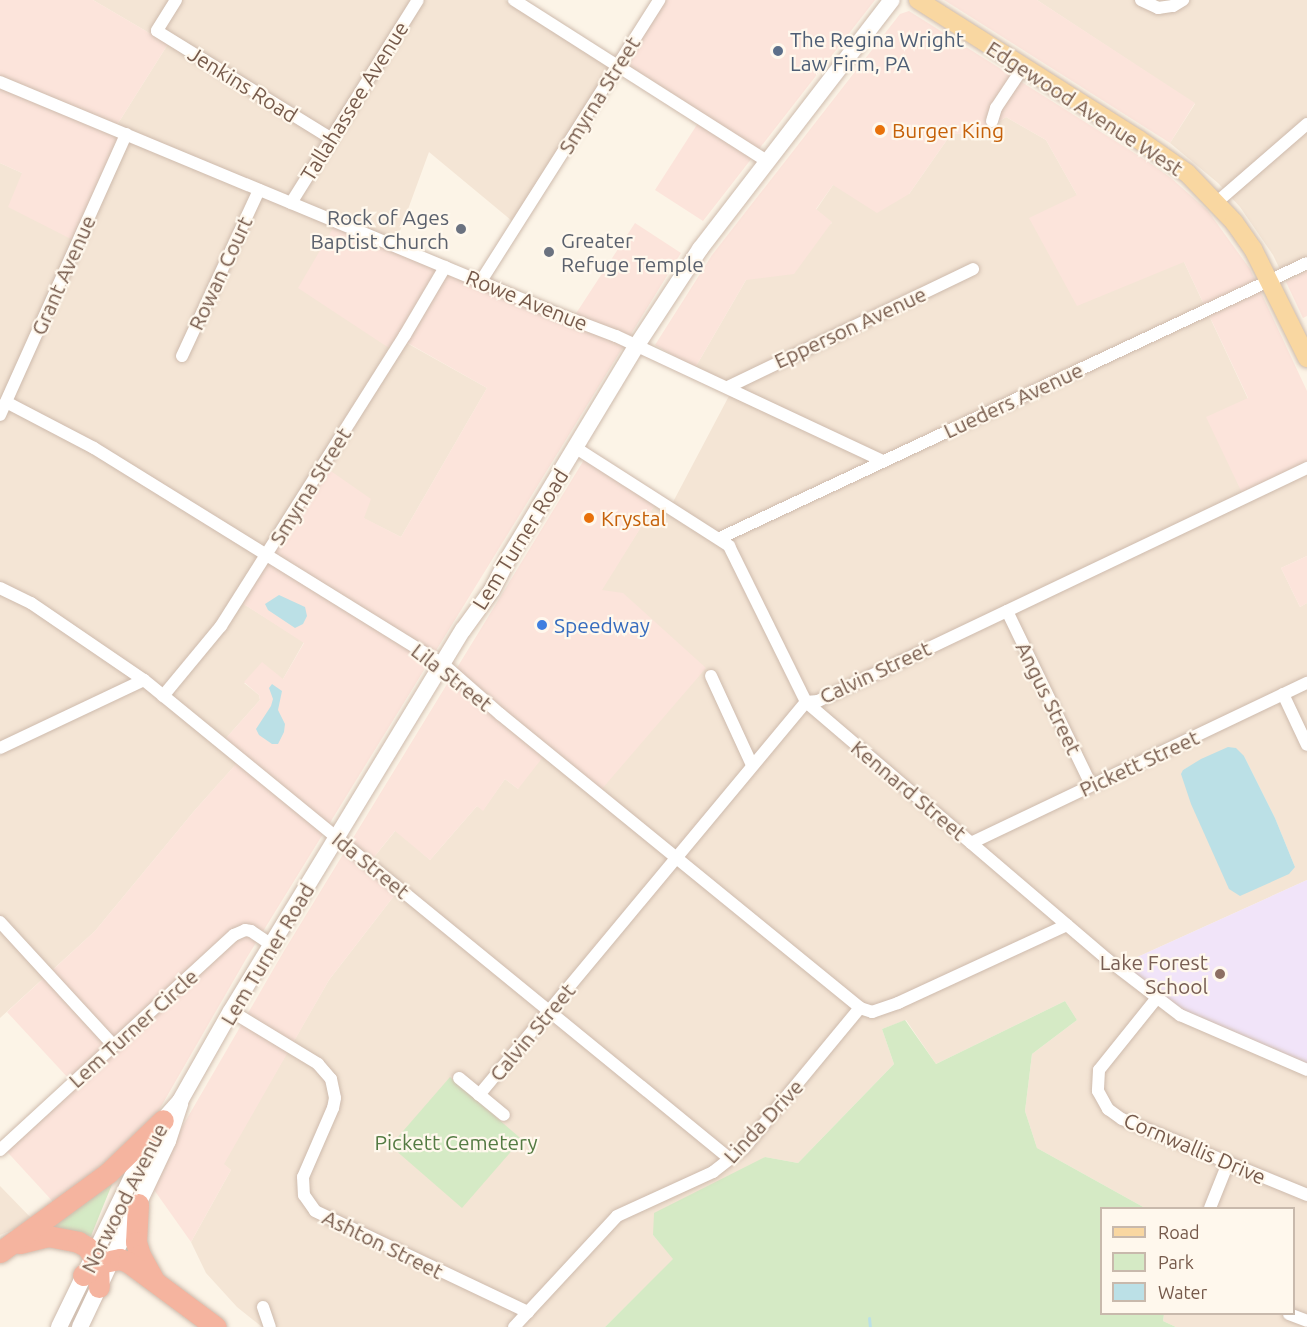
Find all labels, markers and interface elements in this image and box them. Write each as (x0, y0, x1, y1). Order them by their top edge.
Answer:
street label: Tallahassee Avenue (295, 17, 413, 185)
place label: The Regina Wright Law Firm, PA (790, 26, 964, 76)
street label: Smyrna Street (553, 32, 645, 158)
street label: Edgewood Avenue West (982, 35, 1188, 181)
street label: Jenkins Road (184, 40, 302, 128)
marker: The Regina Wright Law Firm, PA (771, 44, 785, 58)
place label: Burger King (892, 117, 1004, 143)
marker: Burger King (873, 123, 887, 137)
place label: Rock of Ages Baptist Church (311, 204, 449, 254)
street label: Grant Avenue (25, 211, 101, 339)
street label: Rowan Court (183, 212, 257, 334)
marker: Rock of Ages Baptist Church (454, 222, 468, 236)
place label: Greater Refuge Temple (561, 227, 704, 277)
marker: Greater Refuge Temple (542, 245, 556, 259)
street label: Rowe Avenue (463, 264, 591, 336)
street label: Epperson Avenue (770, 281, 930, 373)
street label: Lueders Avenue (939, 357, 1087, 443)
street label: Smyrna Street (264, 423, 356, 549)
street label: Lem Turner Road (467, 464, 573, 614)
place label: Krystal (601, 505, 666, 531)
marker: Krystal (582, 511, 596, 525)
place label: Speedway (554, 612, 650, 638)
marker: Speedway (535, 618, 549, 632)
street label: Calvin Street (815, 635, 935, 709)
street label: Lila Street (407, 638, 497, 716)
street label: Angus Street (1011, 638, 1087, 758)
street label: Pickett Street (1075, 724, 1203, 802)
street label: Kennard Street (846, 735, 972, 845)
street label: Ida Street (327, 826, 415, 904)
street label: Lem Turner Road (215, 879, 319, 1029)
place label: Lake Forest School (1100, 949, 1208, 999)
street label: Lem Turner Circle (63, 963, 203, 1093)
marker: Lake Forest School (1213, 967, 1227, 981)
street label: Calvin Street (484, 978, 580, 1086)
street label: Linda Drive (718, 1074, 808, 1168)
street label: Cornwallis Drive (1120, 1107, 1270, 1189)
street label: Norwood Avenue (75, 1119, 173, 1277)
park label: Pickett Cemetery (374, 1129, 538, 1155)
street label: Ashton Street (319, 1204, 447, 1284)
legend (1100, 1207, 1295, 1315)
text: Road (1158, 1222, 1200, 1242)
text: Park (1158, 1252, 1194, 1272)
text: Water (1158, 1282, 1207, 1302)

